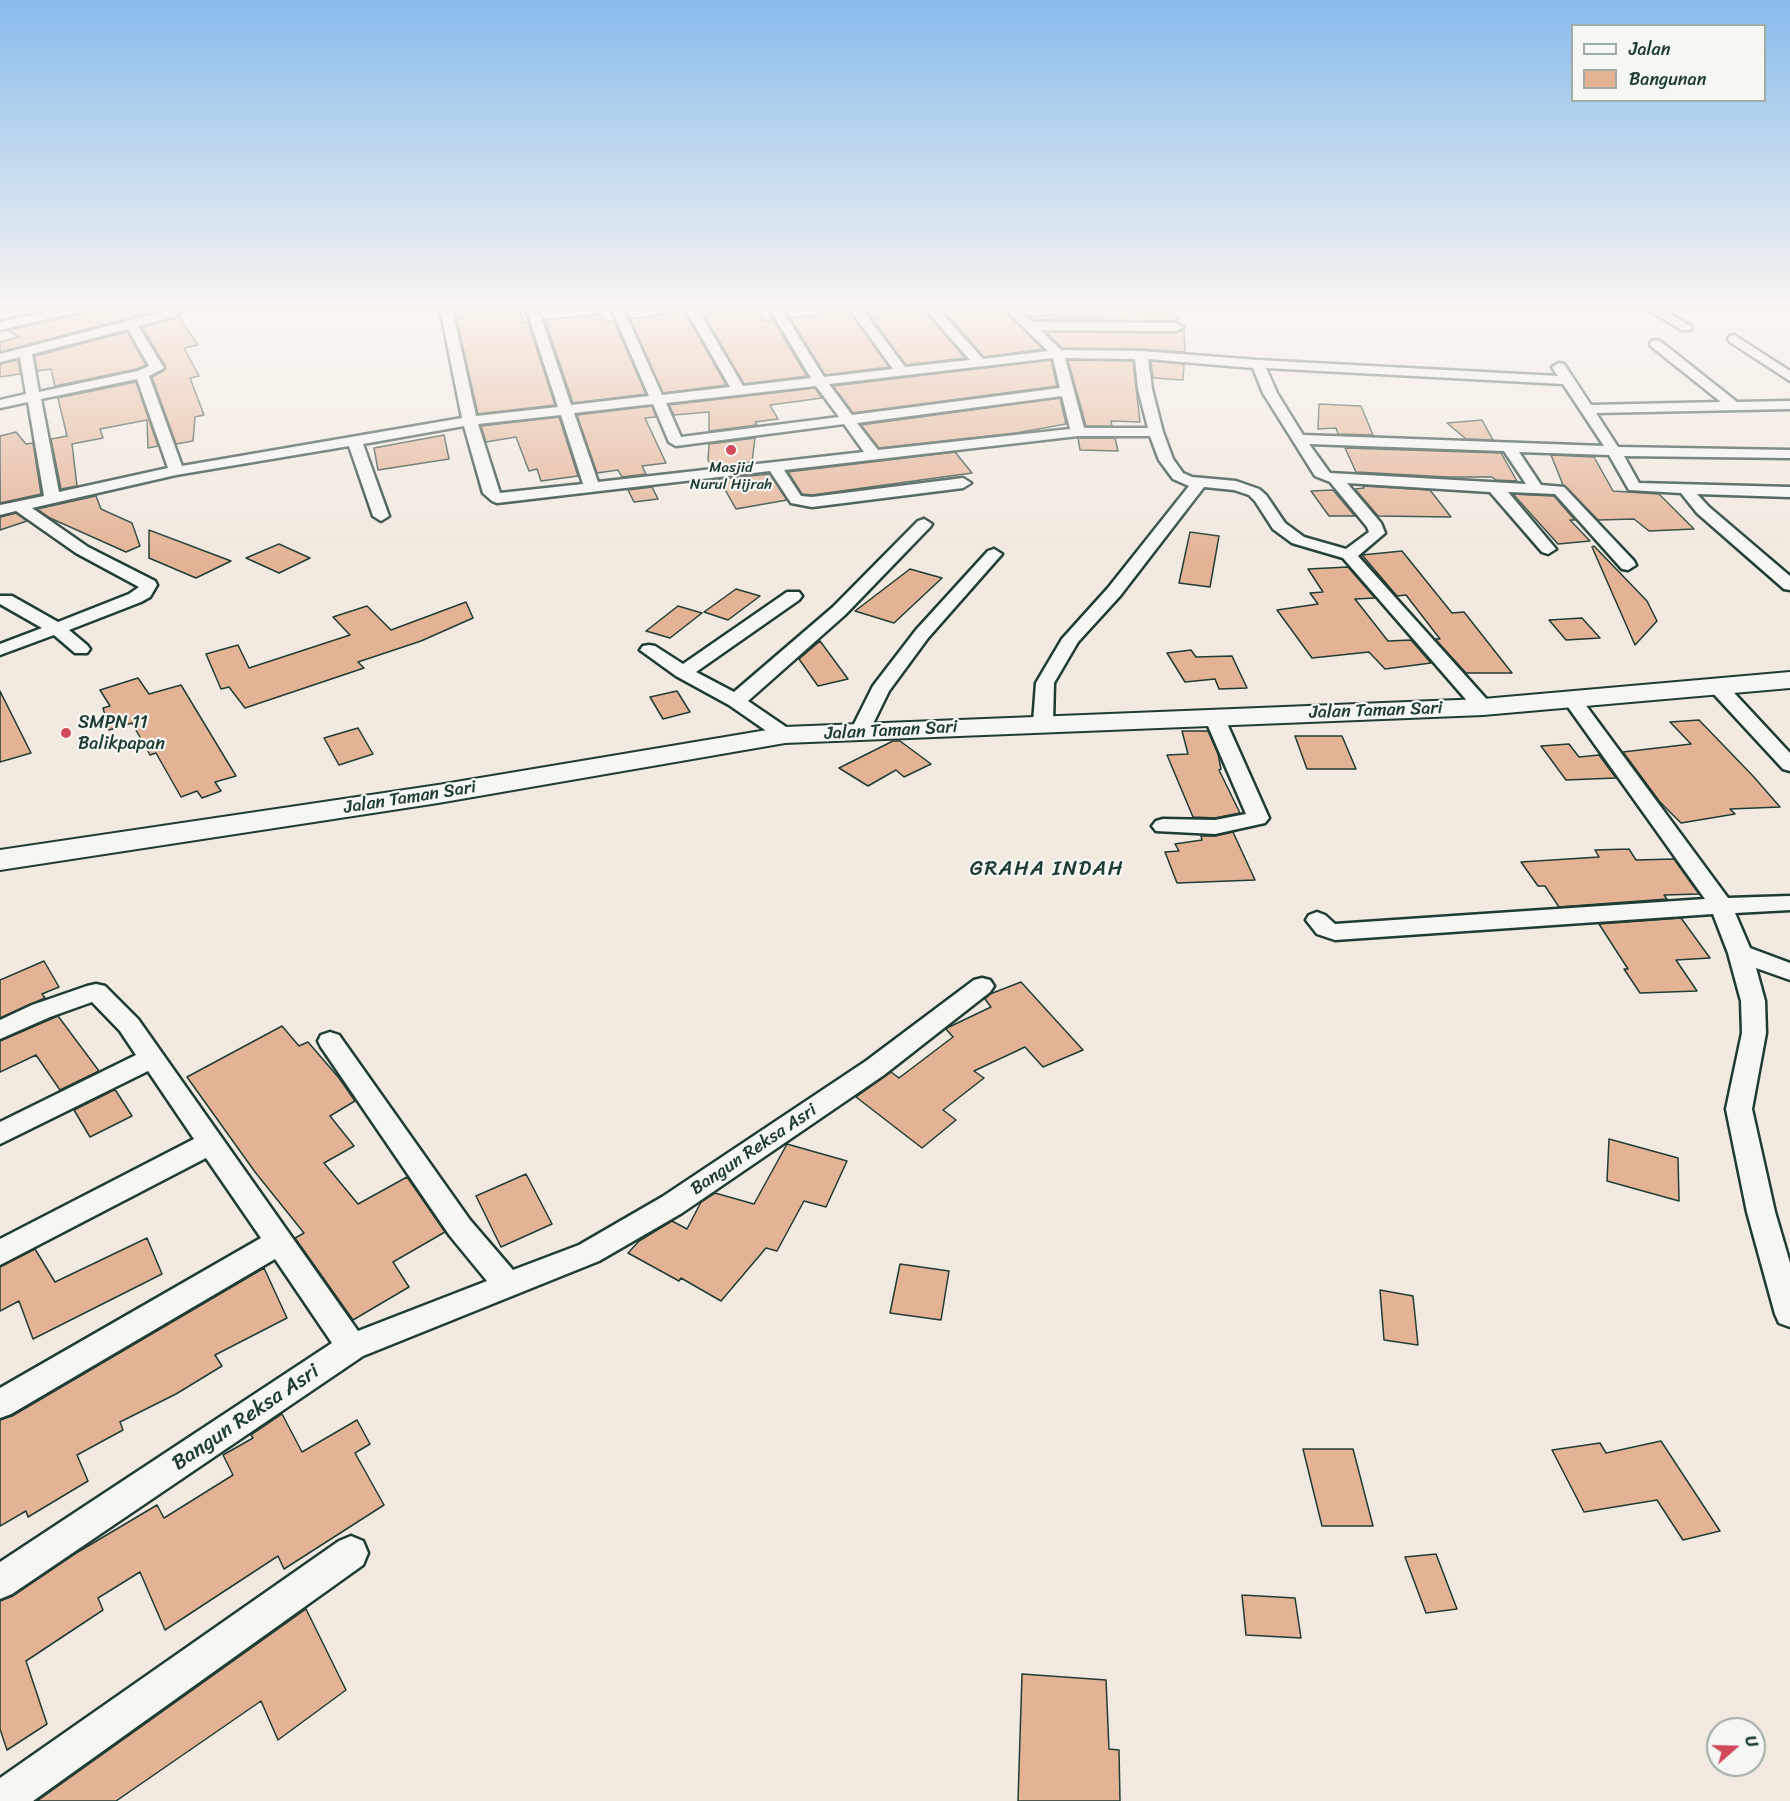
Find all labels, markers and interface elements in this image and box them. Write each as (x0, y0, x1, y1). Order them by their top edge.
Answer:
legend (1571, 24, 1766, 102)
text: Jalan (1629, 33, 1670, 65)
text: Bangunan (1629, 63, 1706, 95)
marker: Masjid Nurul Hijrah (724, 443, 738, 457)
place label: Masjid Nurul Hijrah (690, 459, 772, 494)
street label: Jalan Taman Sari (1309, 698, 1443, 724)
place label: SMPN 11 Balikpapan (78, 712, 165, 754)
street label: Jalan Taman Sari (824, 717, 958, 745)
marker: SMPN 11 Balikpapan (59, 726, 73, 740)
street label: Jalan Taman Sari (342, 777, 478, 819)
district label: GRAHA INDAH (970, 857, 1124, 883)
street label: Bangun Reksa Asri (687, 1100, 821, 1200)
street label: Bangun Reksa Asri (168, 1359, 324, 1477)
north arrow (1706, 1717, 1766, 1777)
text: U (1736, 1731, 1767, 1751)

